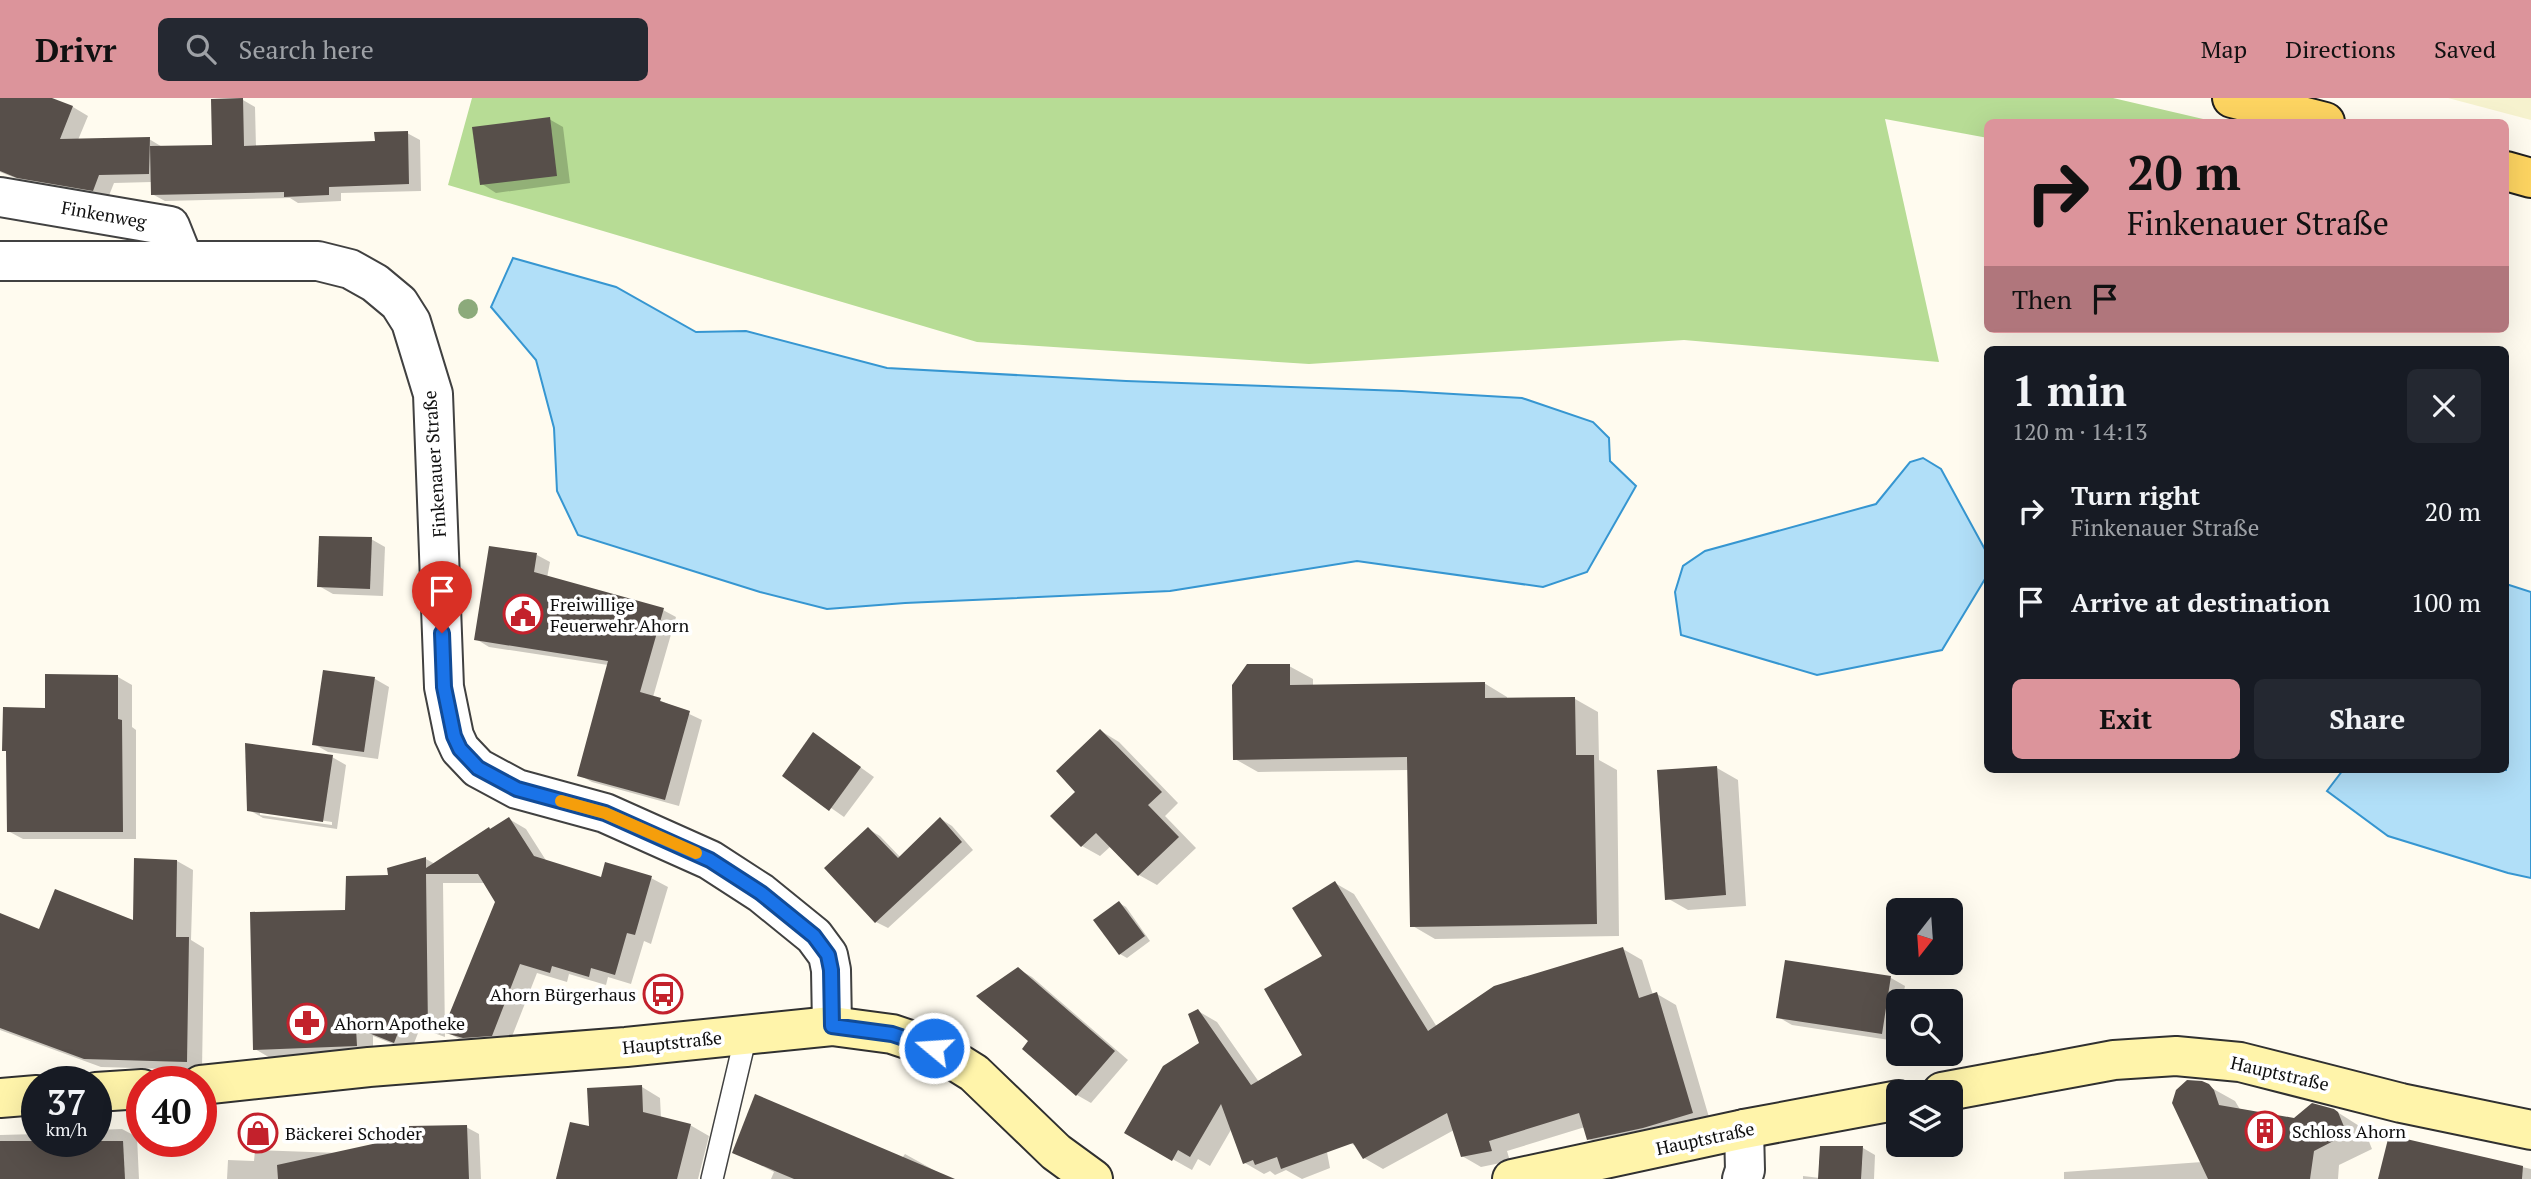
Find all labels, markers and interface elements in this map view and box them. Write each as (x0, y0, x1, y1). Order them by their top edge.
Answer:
search box (158, 18, 648, 81)
text: Drivr (35, 28, 116, 71)
icon: search (182, 30, 220, 68)
text: Search here (238, 32, 374, 66)
text: Map (2201, 33, 2247, 65)
text: Directions (2285, 33, 2396, 65)
text: Saved (2434, 33, 2496, 65)
text: 20 m (2127, 139, 2241, 204)
icon: right (2012, 147, 2103, 238)
street label: Finkenweg (60, 195, 149, 233)
text: Finkenauer Straße (2127, 202, 2389, 244)
icon: arrive (2086, 280, 2124, 318)
text: Then (2012, 282, 2072, 316)
text: 1 min (2012, 362, 2127, 418)
button: close (2407, 369, 2481, 443)
street label: Finkenauer Straße (417, 390, 451, 538)
text: 120 m · 14:13 (2012, 416, 2147, 447)
text: Turn right (2071, 478, 2200, 512)
icon: right (2012, 492, 2050, 530)
text: 20 m (2425, 494, 2481, 528)
text: Finkenauer Straße (2071, 512, 2259, 543)
pin (412, 561, 472, 633)
icon: arrive (423, 572, 461, 610)
icon: arrive (2012, 583, 2050, 621)
text: Arrive at destination (2071, 585, 2330, 619)
text: 100 m (2411, 585, 2481, 619)
place label: Freiwillige Feuerwehr Ahorn (550, 592, 690, 637)
public building icon: Freiwillige Feuerwehr Ahorn (502, 593, 544, 635)
button: Exit (2012, 679, 2240, 759)
button: Share (2254, 679, 2481, 759)
north arrow (1886, 898, 1964, 975)
map controls (1886, 898, 1963, 1157)
bus stop icon: Ahorn Bürgerhaus (642, 973, 684, 1015)
place label: Ahorn Bürgerhaus (490, 982, 636, 1006)
button: search (1886, 989, 1963, 1066)
pharmacy icon: Ahorn Apotheke (286, 1002, 328, 1044)
place label: Ahorn Apotheke (334, 1011, 465, 1035)
position arrow (897, 1011, 971, 1085)
street label: Hauptstraße (621, 1025, 723, 1059)
street label: Hauptstraße (2228, 1050, 2332, 1096)
speed limit sign: 40 (126, 1066, 217, 1157)
text: 37 (47, 1079, 86, 1125)
button: layers (1886, 1080, 1963, 1157)
building icon: Schloss Ahorn (2244, 1110, 2286, 1152)
shop icon: Bäckerei Schoder (237, 1112, 279, 1154)
street label: Hauptstraße (1653, 1116, 1757, 1160)
text: km/h (46, 1117, 87, 1141)
place label: Schloss Ahorn (2292, 1119, 2406, 1143)
place label: Bäckerei Schoder (285, 1121, 422, 1145)

